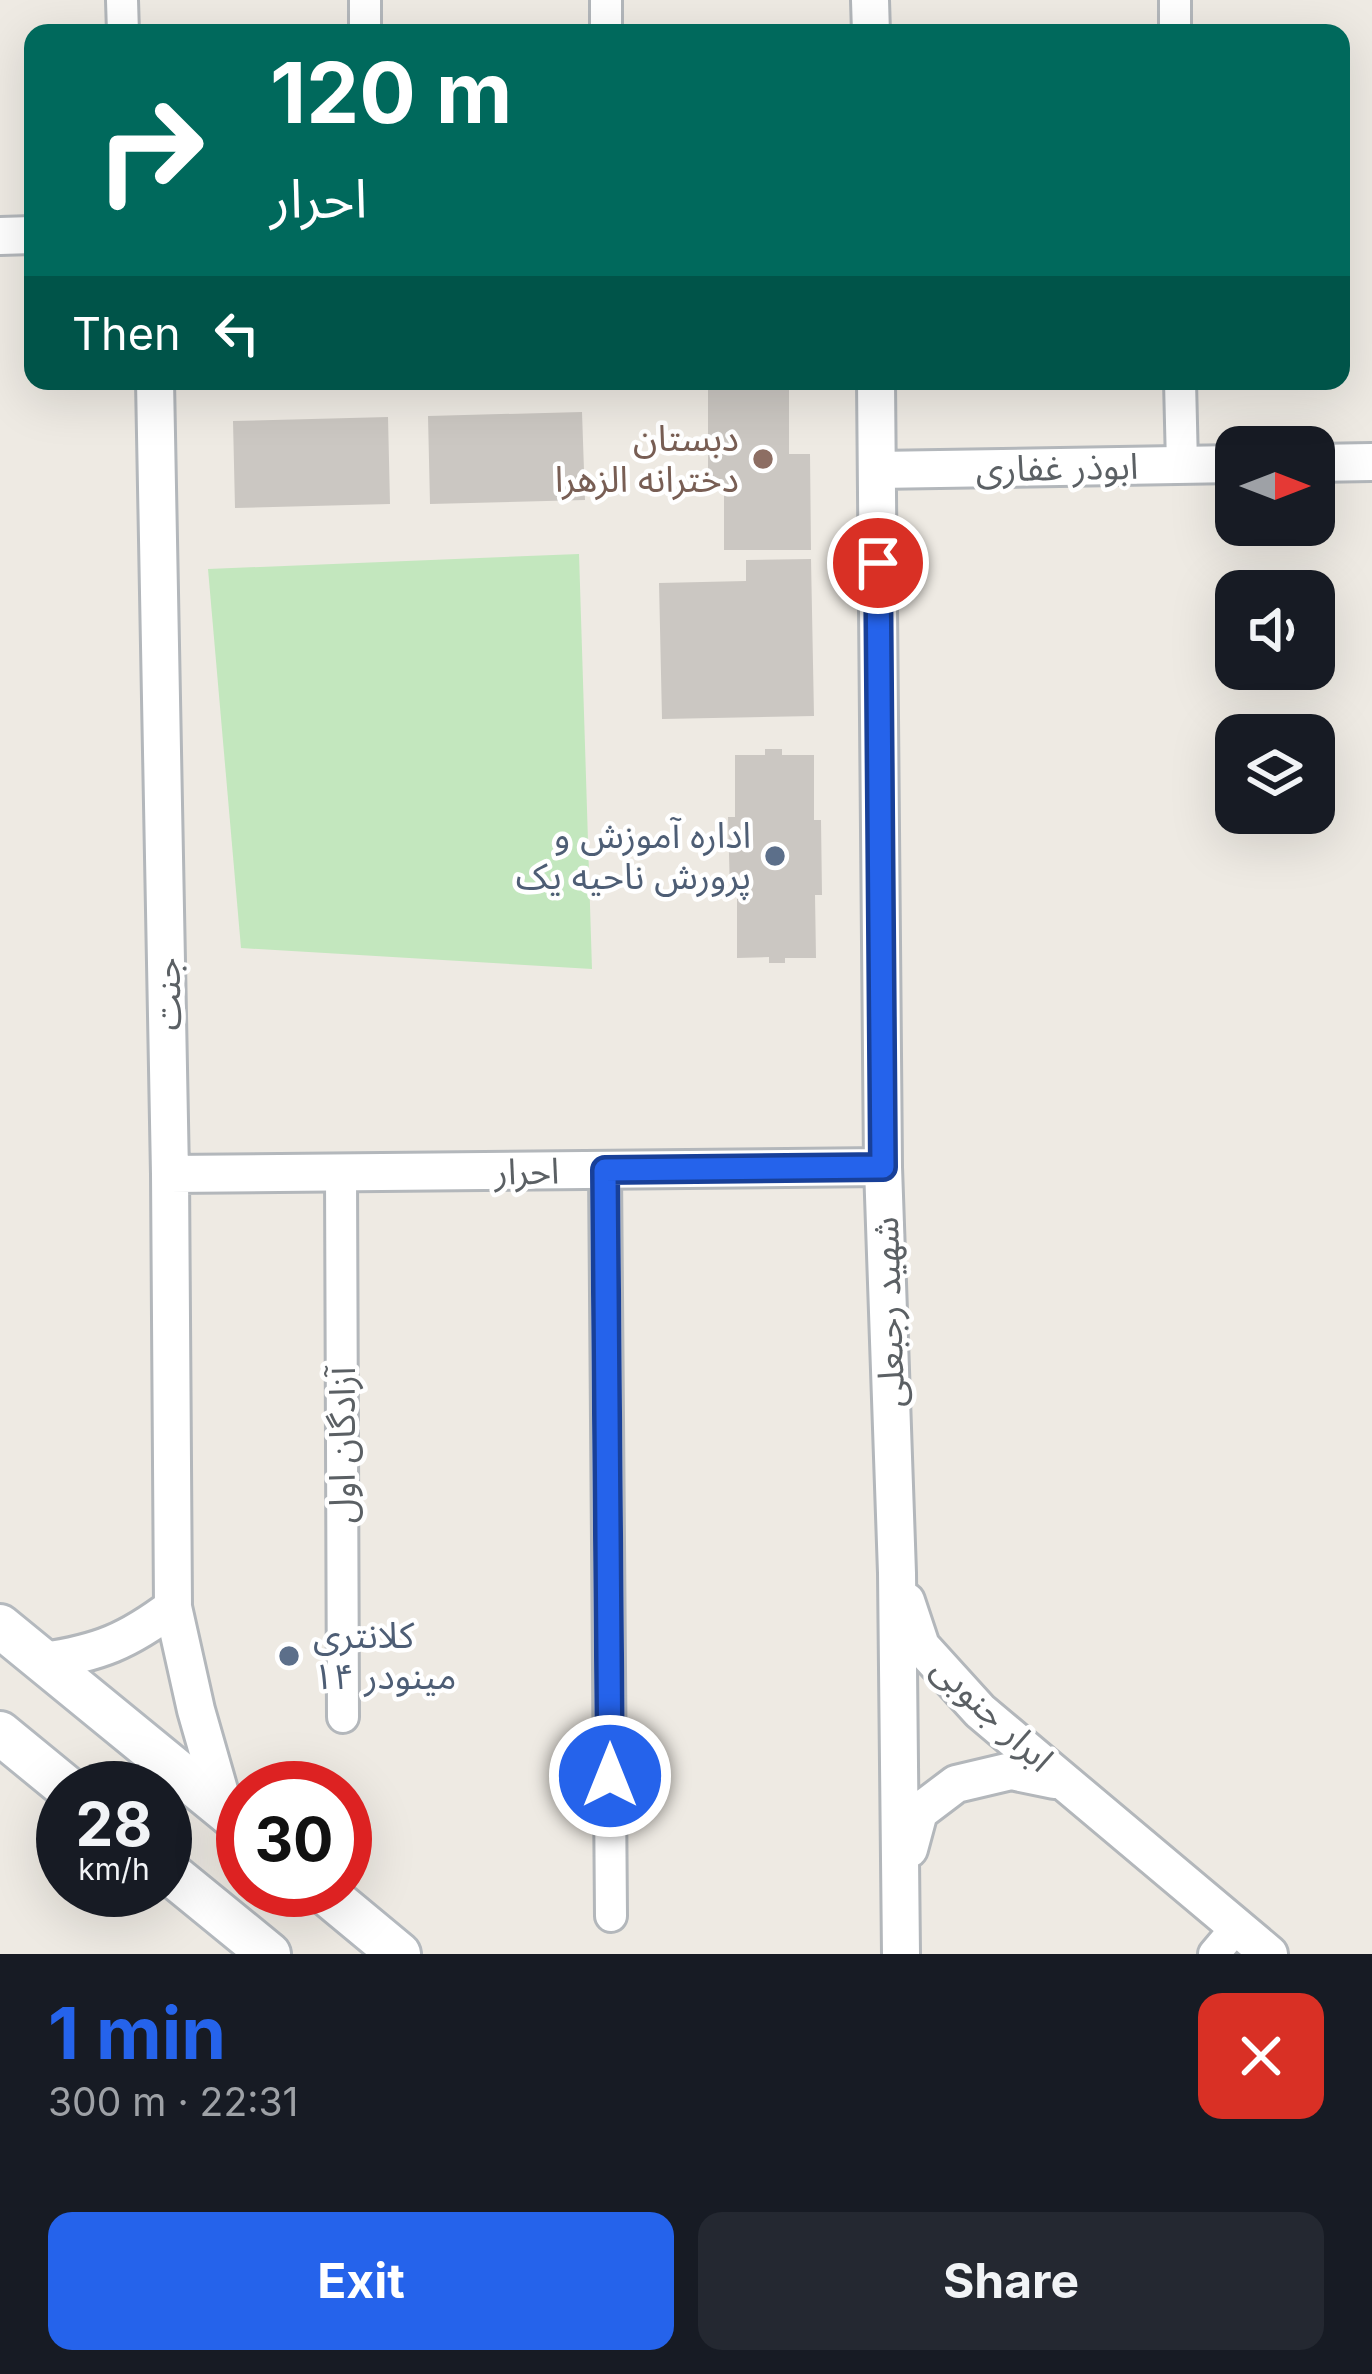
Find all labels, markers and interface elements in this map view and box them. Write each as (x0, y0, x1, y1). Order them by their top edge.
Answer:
text: 120 m (270, 42, 512, 143)
icon: right (72, 72, 228, 228)
text: احرار (270, 166, 367, 231)
icon: left (204, 300, 270, 366)
text: Then (72, 306, 180, 361)
place label: دبستان دخترانه الزهرا (555, 416, 739, 501)
north arrow (1215, 426, 1335, 546)
map controls (1215, 426, 1335, 834)
street label: ابوذر غفاری (975, 444, 1139, 490)
marker: دبستان دخترانه الزهرا (750, 446, 776, 472)
pin (827, 512, 929, 614)
icon: arrive (845, 530, 911, 596)
button: sound (1215, 570, 1335, 690)
button: layers (1215, 714, 1335, 834)
place label: اداره آموزش و پرورش ناحیه یک (516, 813, 751, 900)
marker: اداره آموزش و پرورش ناحیه یک (762, 843, 788, 869)
street label: جنت (144, 957, 190, 1031)
street label: احرار (493, 1148, 560, 1194)
street label: شهید رجبعلی (863, 1216, 913, 1408)
street label: آزادگان اول (320, 1365, 364, 1523)
place label: کلانتری ۱۴ مینودر (313, 1613, 456, 1698)
marker: کلانتری ۱۴ مینودر (276, 1643, 302, 1669)
street label: ابرار جنوبی (923, 1646, 1063, 1780)
position arrow (547, 1713, 673, 1839)
speed limit sign: 30 (216, 1761, 372, 1917)
text: 28 (76, 1788, 152, 1860)
text: km/h (78, 1851, 150, 1887)
text: 1 min (48, 1989, 226, 2076)
button: close (1198, 1993, 1324, 2119)
text: 300 m · 22:31 (48, 2078, 298, 2125)
button: Exit (48, 2212, 674, 2350)
button: Share (698, 2212, 1324, 2350)

